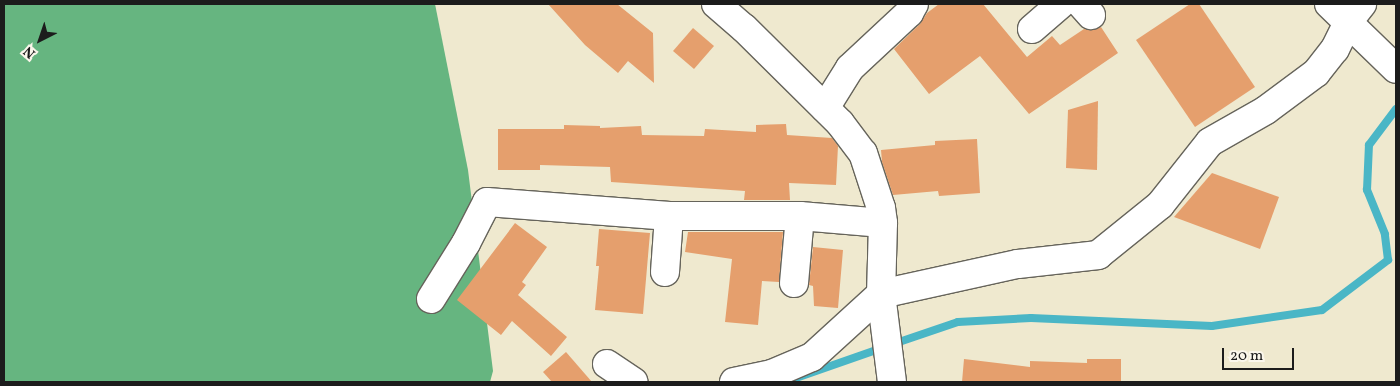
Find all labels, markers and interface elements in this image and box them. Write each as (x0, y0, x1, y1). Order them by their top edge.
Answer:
north arrow (15, 15, 65, 65)
text: N (20, 41, 40, 62)
scale bar (1225, 338, 1298, 370)
text: 20 m (1230, 346, 1263, 367)

